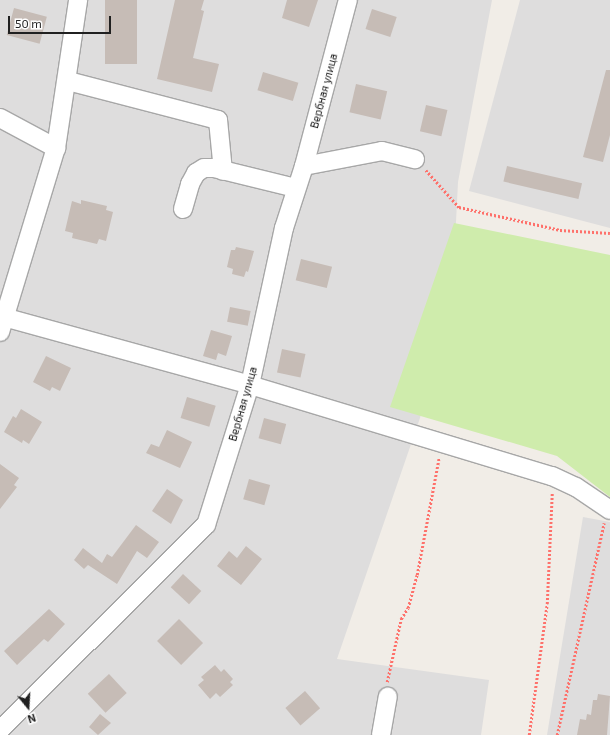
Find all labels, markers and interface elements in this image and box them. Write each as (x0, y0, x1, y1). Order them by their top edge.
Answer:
scale bar (10, 8, 113, 34)
text: 50 m (15, 16, 42, 30)
street label: Вербная улица (308, 52, 340, 130)
street label: Вербная улица (226, 365, 260, 443)
north arrow (8, 687, 48, 727)
text: N (26, 711, 38, 726)

